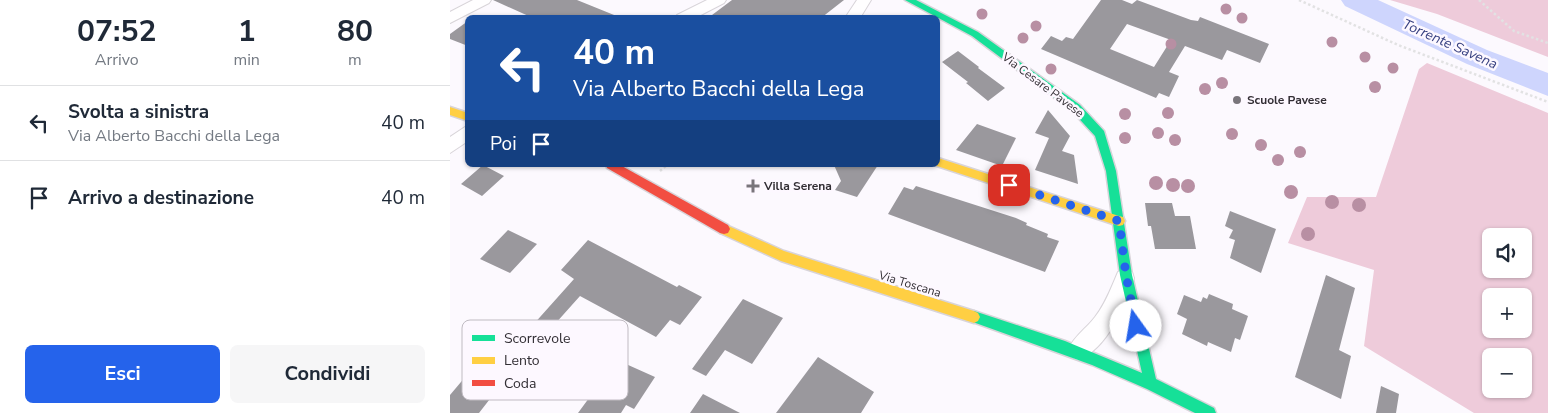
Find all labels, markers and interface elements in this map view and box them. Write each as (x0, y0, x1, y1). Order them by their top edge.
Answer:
text: 07:52 (77, 11, 156, 52)
text: 1 (238, 11, 256, 52)
text: 80 (337, 11, 373, 52)
water label: Torrente Savena (1399, 15, 1501, 73)
text: 40 m (573, 29, 655, 76)
icon: left (490, 35, 555, 100)
street label: Via Cesare Pavese (998, 48, 1087, 121)
text: Arrivo (95, 49, 139, 71)
text: min (233, 49, 260, 71)
text: m (348, 49, 362, 71)
text: Via Alberto Bacchi della Lega (573, 74, 865, 104)
place label: Scuole Pavese (1247, 92, 1327, 108)
marker: Scuole Pavese (1231, 94, 1243, 106)
text: Svolta a sinistra (68, 99, 209, 125)
icon: left (25, 109, 53, 137)
text: 40 m (381, 110, 425, 136)
text: Via Alberto Bacchi della Lega (68, 125, 280, 147)
icon: arrive (527, 130, 555, 158)
text: Poi (490, 131, 517, 157)
pin (988, 164, 1030, 206)
icon: arrive (995, 171, 1023, 199)
place label: Villa Serena (763, 178, 832, 194)
marker: Villa Serena (746, 179, 760, 193)
icon: arrive (25, 184, 53, 212)
text: Arrivo a destinazione (68, 185, 254, 211)
text: 40 m (381, 185, 425, 211)
map controls (1482, 228, 1532, 398)
button: sound (1482, 228, 1532, 278)
street label: Via Toscana (876, 267, 943, 301)
button: + (1482, 288, 1532, 338)
position arrow (1109, 299, 1161, 351)
legend (462, 320, 628, 400)
text: Scorrevole (504, 329, 570, 348)
button: Esci (25, 345, 220, 403)
button: Condividi (230, 345, 425, 403)
button: − (1482, 348, 1532, 398)
text: Lento (504, 351, 540, 370)
text: Coda (504, 374, 536, 393)

